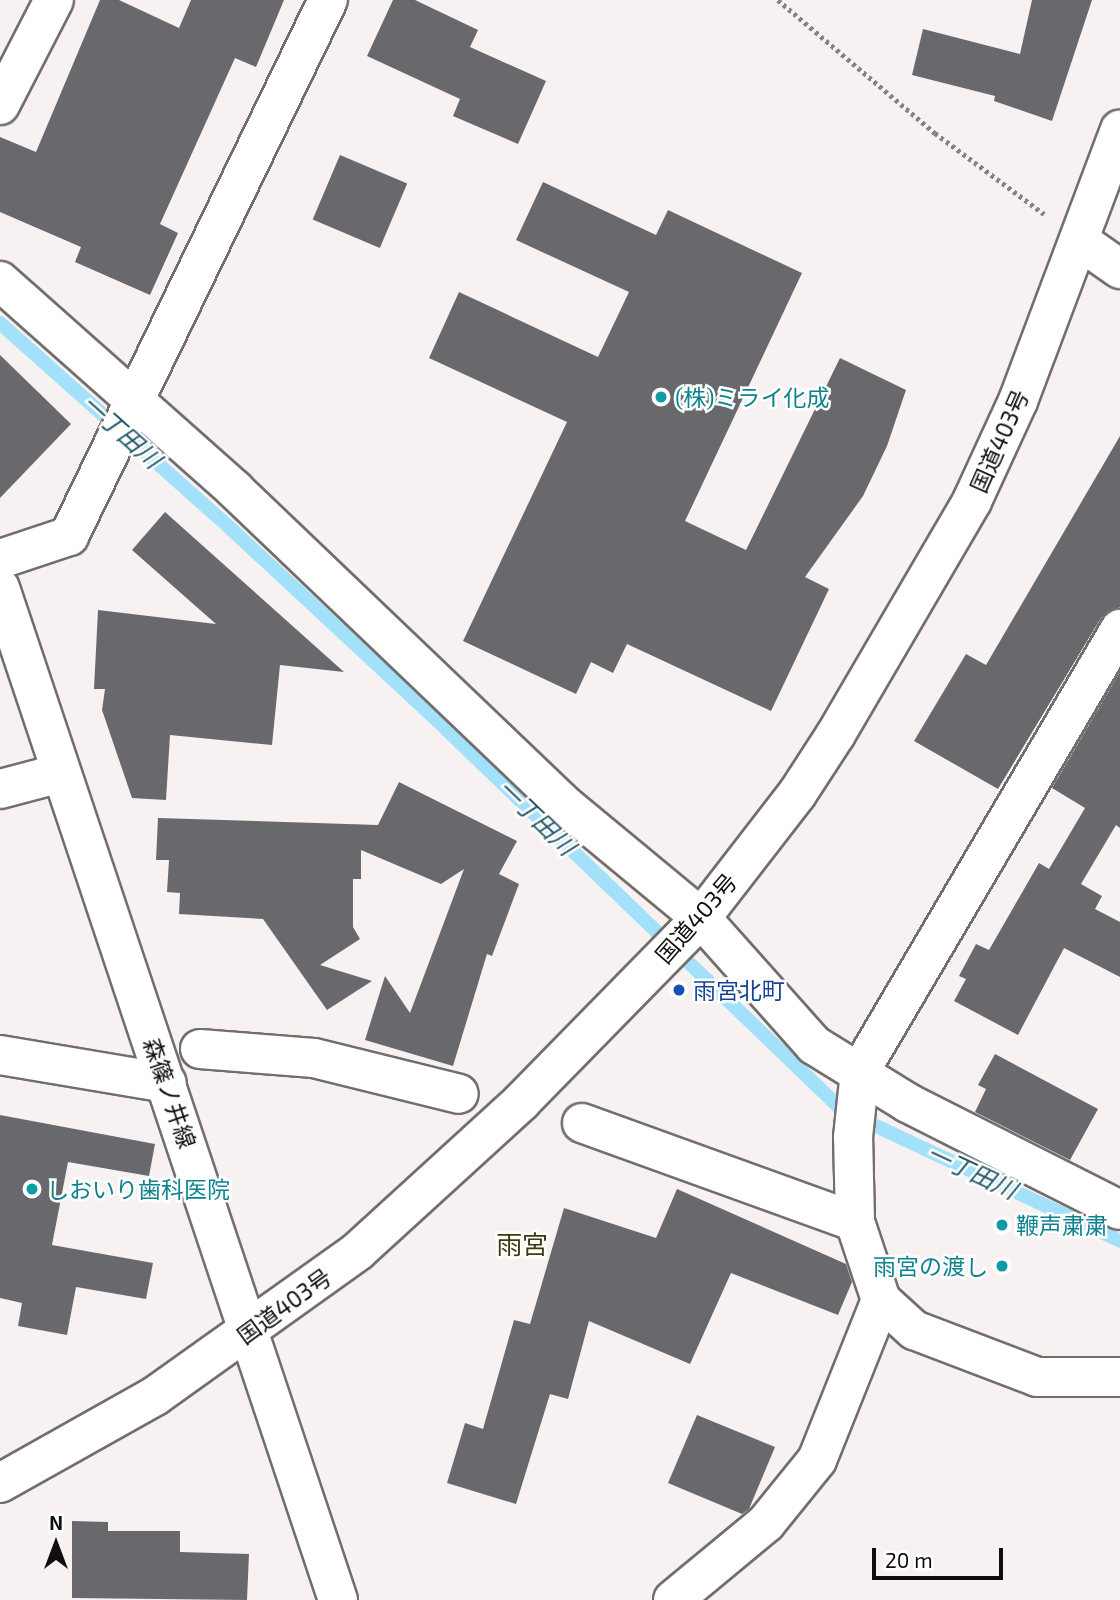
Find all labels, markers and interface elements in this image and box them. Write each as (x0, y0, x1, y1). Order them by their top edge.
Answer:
place label: (株)ミライ化成 (675, 383, 830, 411)
street label: 国道403号 (964, 385, 1034, 497)
water label: 一丁田川 (77, 388, 167, 474)
marker: (株)ミライ化成 (653, 389, 669, 405)
water label: 一丁田川 (492, 773, 582, 861)
street label: 国道403号 (650, 868, 742, 968)
place label: 雨宮北町 (693, 976, 785, 1004)
marker: 雨宮北町 (671, 982, 687, 998)
street label: 森篠ノ井線 (138, 1034, 202, 1152)
water label: 一丁田川 (922, 1138, 1022, 1204)
place label: しおいり歯科医院 (46, 1175, 230, 1203)
marker: しおいり歯科医院 (24, 1181, 40, 1197)
place label: 鞭声粛粛 (1016, 1211, 1108, 1239)
marker: 鞭声粛粛 (994, 1217, 1010, 1233)
district label: 雨宮 (496, 1228, 548, 1260)
place label: 雨宮の渡し (873, 1252, 988, 1280)
marker: 雨宮の渡し (994, 1258, 1010, 1274)
street label: 国道403号 (231, 1263, 337, 1349)
north arrow (21, 1509, 91, 1579)
text: N (49, 1511, 63, 1534)
scale bar (875, 1534, 1006, 1578)
text: 20 m (885, 1547, 933, 1572)

